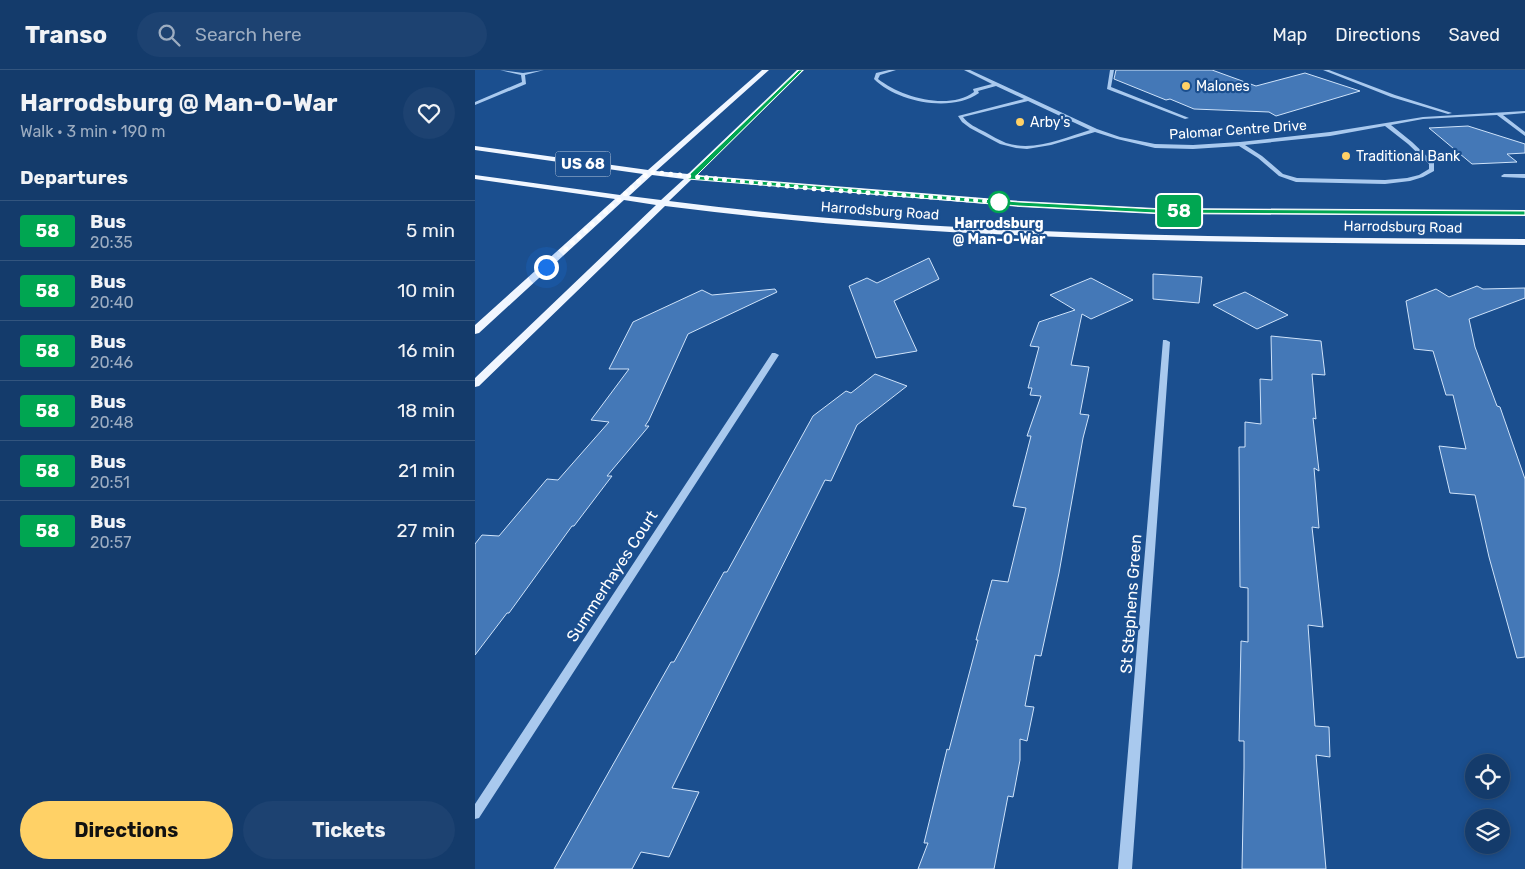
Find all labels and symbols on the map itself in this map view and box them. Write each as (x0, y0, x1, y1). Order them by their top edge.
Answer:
place label: Malones (1196, 78, 1250, 95)
marker: Malones (1180, 80, 1192, 92)
place label: Arby's (1030, 114, 1070, 131)
marker: Arby's (1014, 116, 1026, 128)
street label: Palomar Centre Drive (1169, 117, 1307, 143)
place label: Traditional Bank (1356, 148, 1461, 165)
marker: Traditional Bank (1340, 150, 1352, 162)
road number: US 68 (555, 152, 611, 176)
marker: Harrodsburg @ Man-O-War (988, 191, 1010, 213)
line badge: 58 (1157, 195, 1201, 227)
street label: Harrodsburg Road (820, 198, 940, 224)
place label: Harrodsburg @ Man-O-War (953, 215, 1046, 248)
street label: Harrodsburg Road (1344, 217, 1462, 237)
your location (534, 255, 559, 280)
street label: Summerhayes Court (562, 507, 662, 645)
street label: St Stephens Green (1117, 534, 1145, 674)

